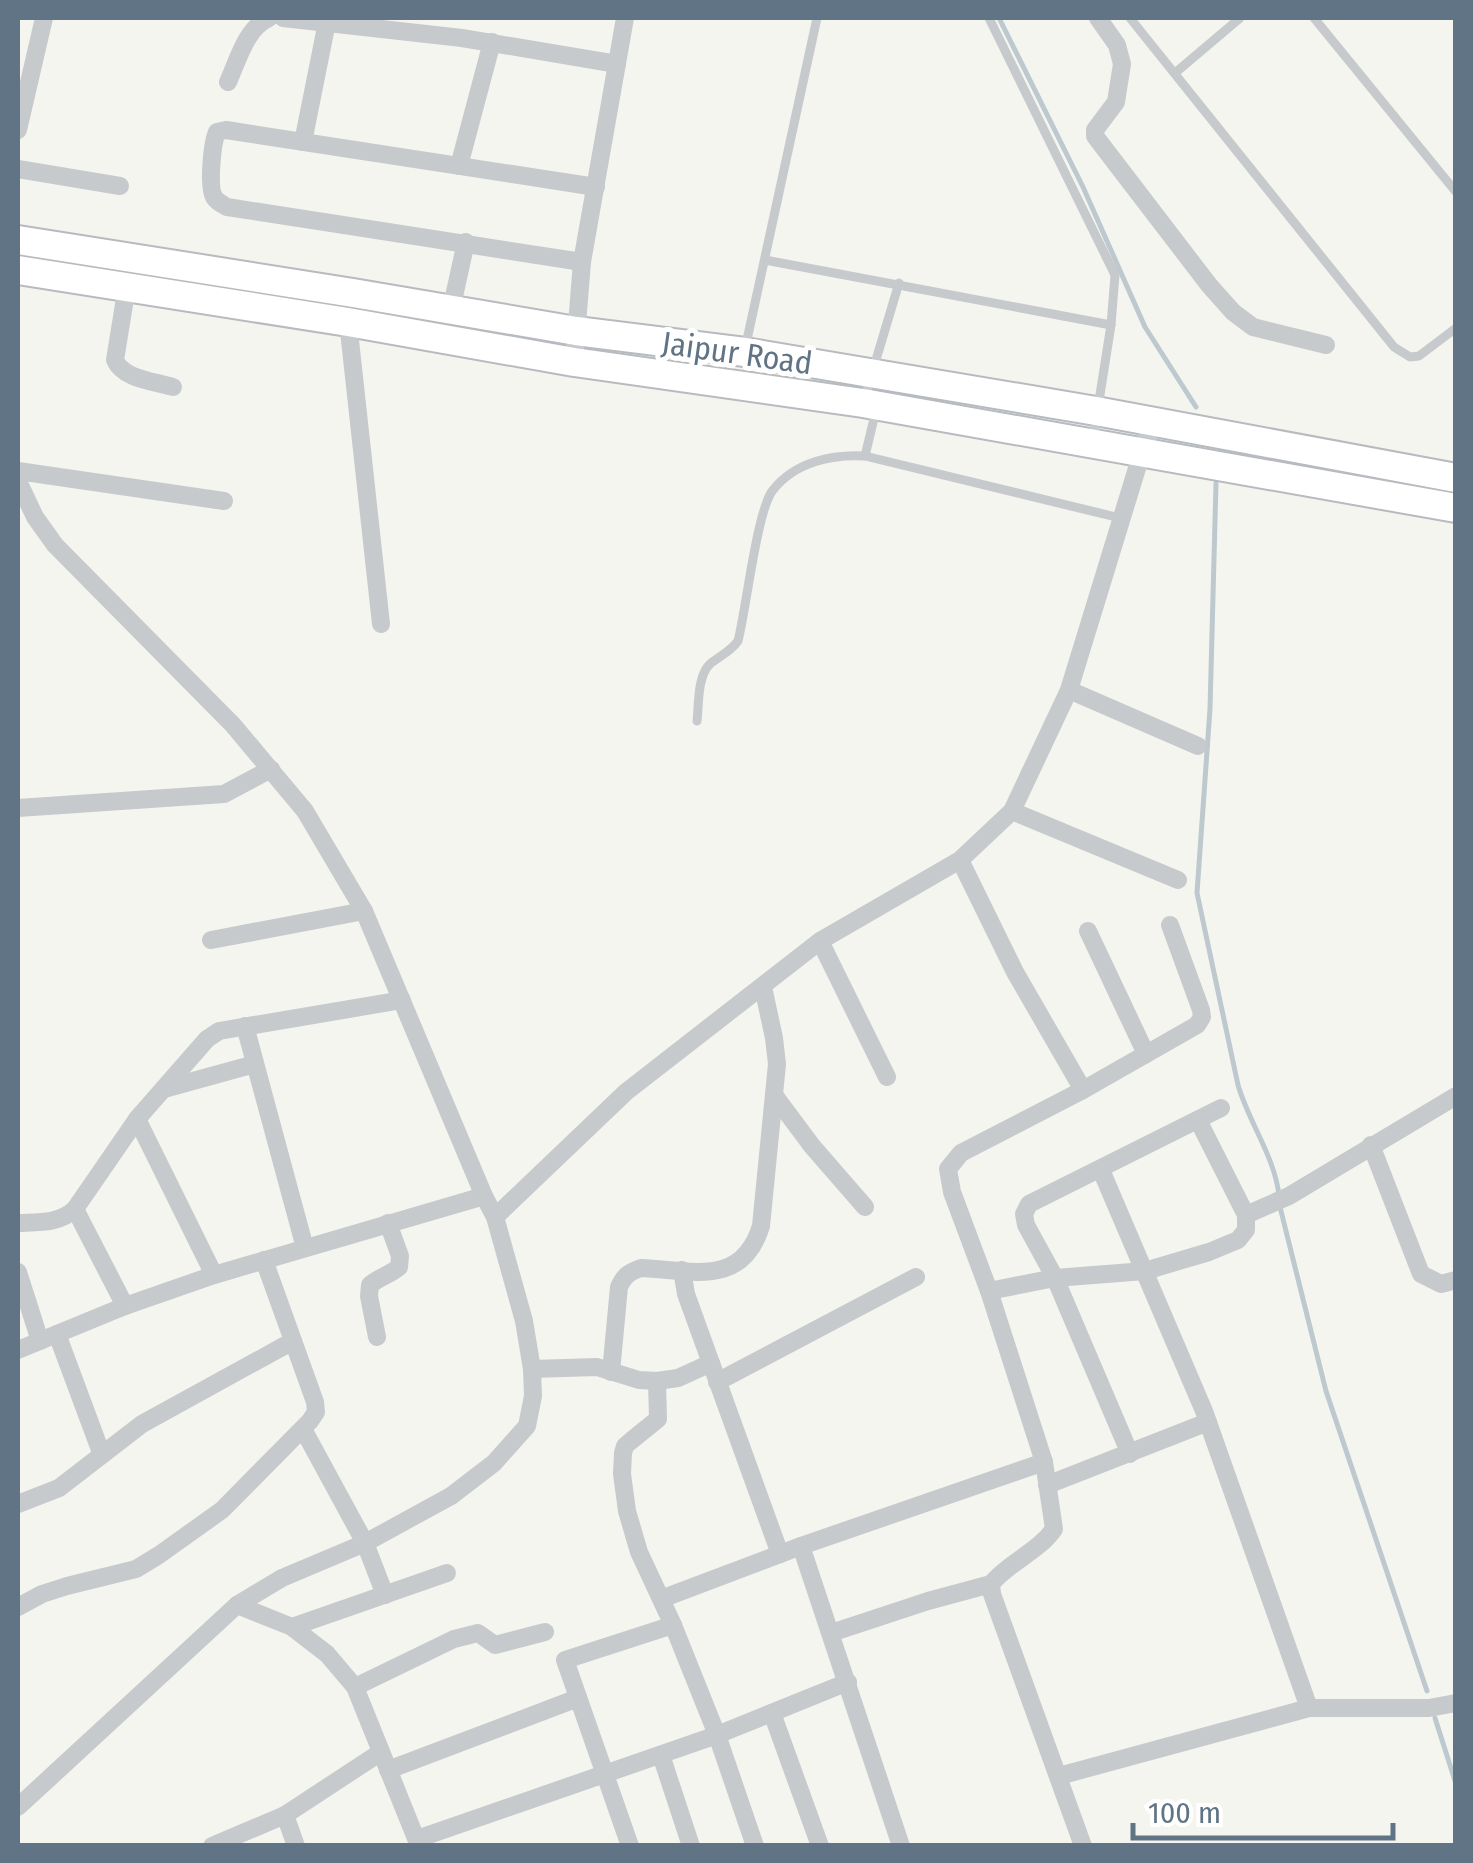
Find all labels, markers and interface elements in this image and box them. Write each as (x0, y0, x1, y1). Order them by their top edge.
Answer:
street label: Jaipur Road (659, 324, 815, 382)
scale bar (1133, 1778, 1393, 1840)
text: 100 m (1148, 1795, 1221, 1831)

